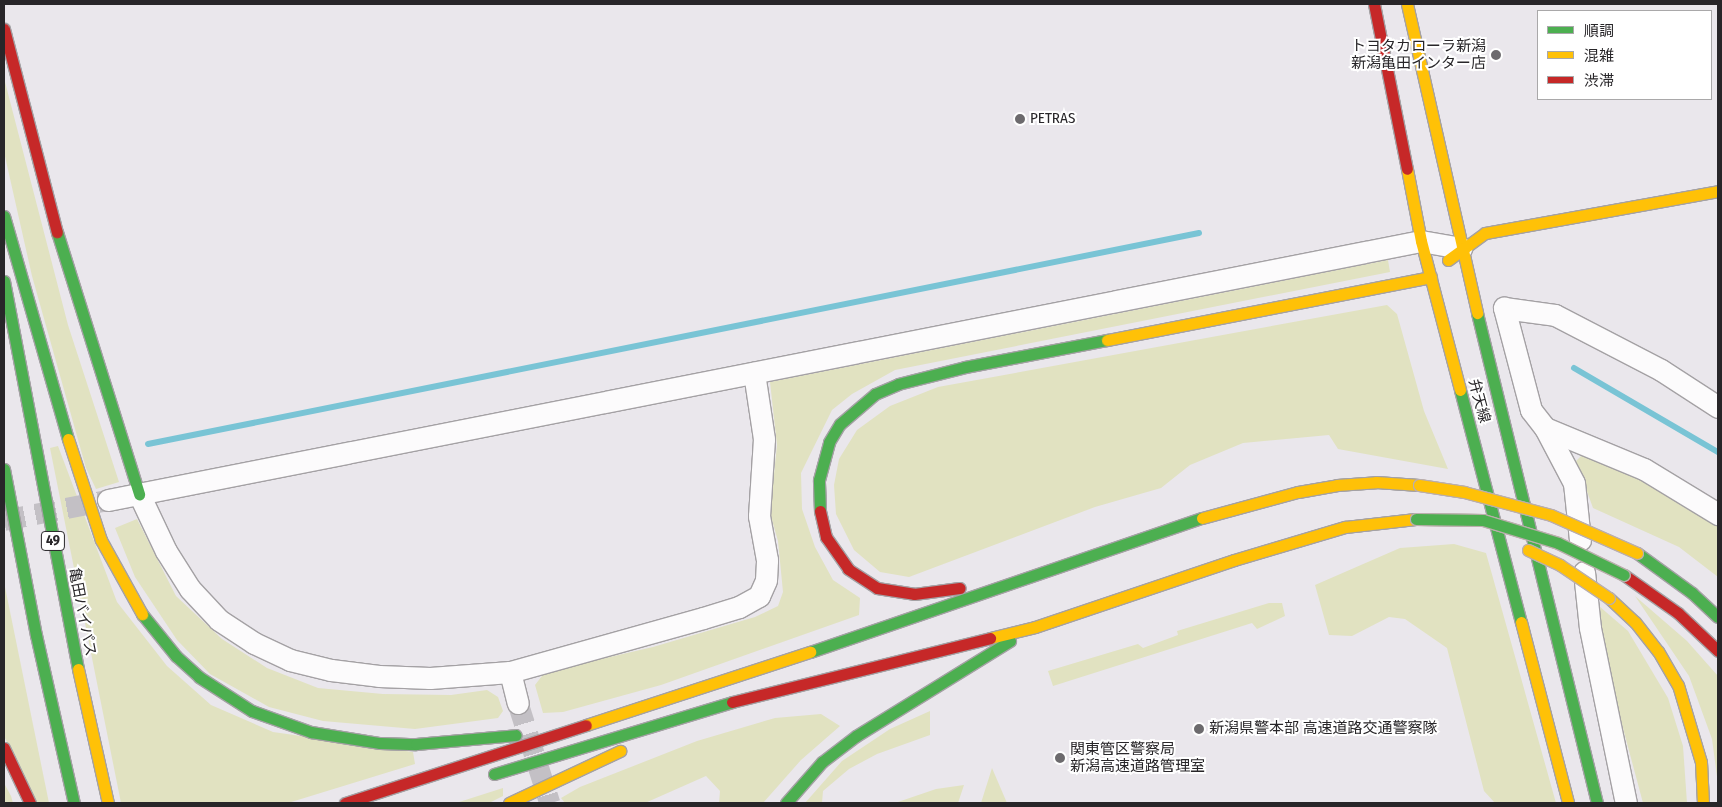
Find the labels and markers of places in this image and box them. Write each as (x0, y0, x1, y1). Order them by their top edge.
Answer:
place label: トヨタカローラ新潟 新潟亀田インター店 (1351, 37, 1486, 72)
marker: トヨタカローラ新潟 新潟亀田インター店 (1490, 49, 1502, 61)
place label: PETRAS (1030, 110, 1075, 128)
marker: PETRAS (1014, 113, 1026, 125)
place label: 新潟県警本部 高速道路交通警察隊 (1209, 720, 1438, 738)
marker: 新潟県警本部 高速道路交通警察隊 (1193, 723, 1205, 735)
place label: 関東管区警察局 新潟高速道路管理室 (1070, 740, 1205, 775)
marker: 関東管区警察局 新潟高速道路管理室 (1054, 752, 1066, 764)

